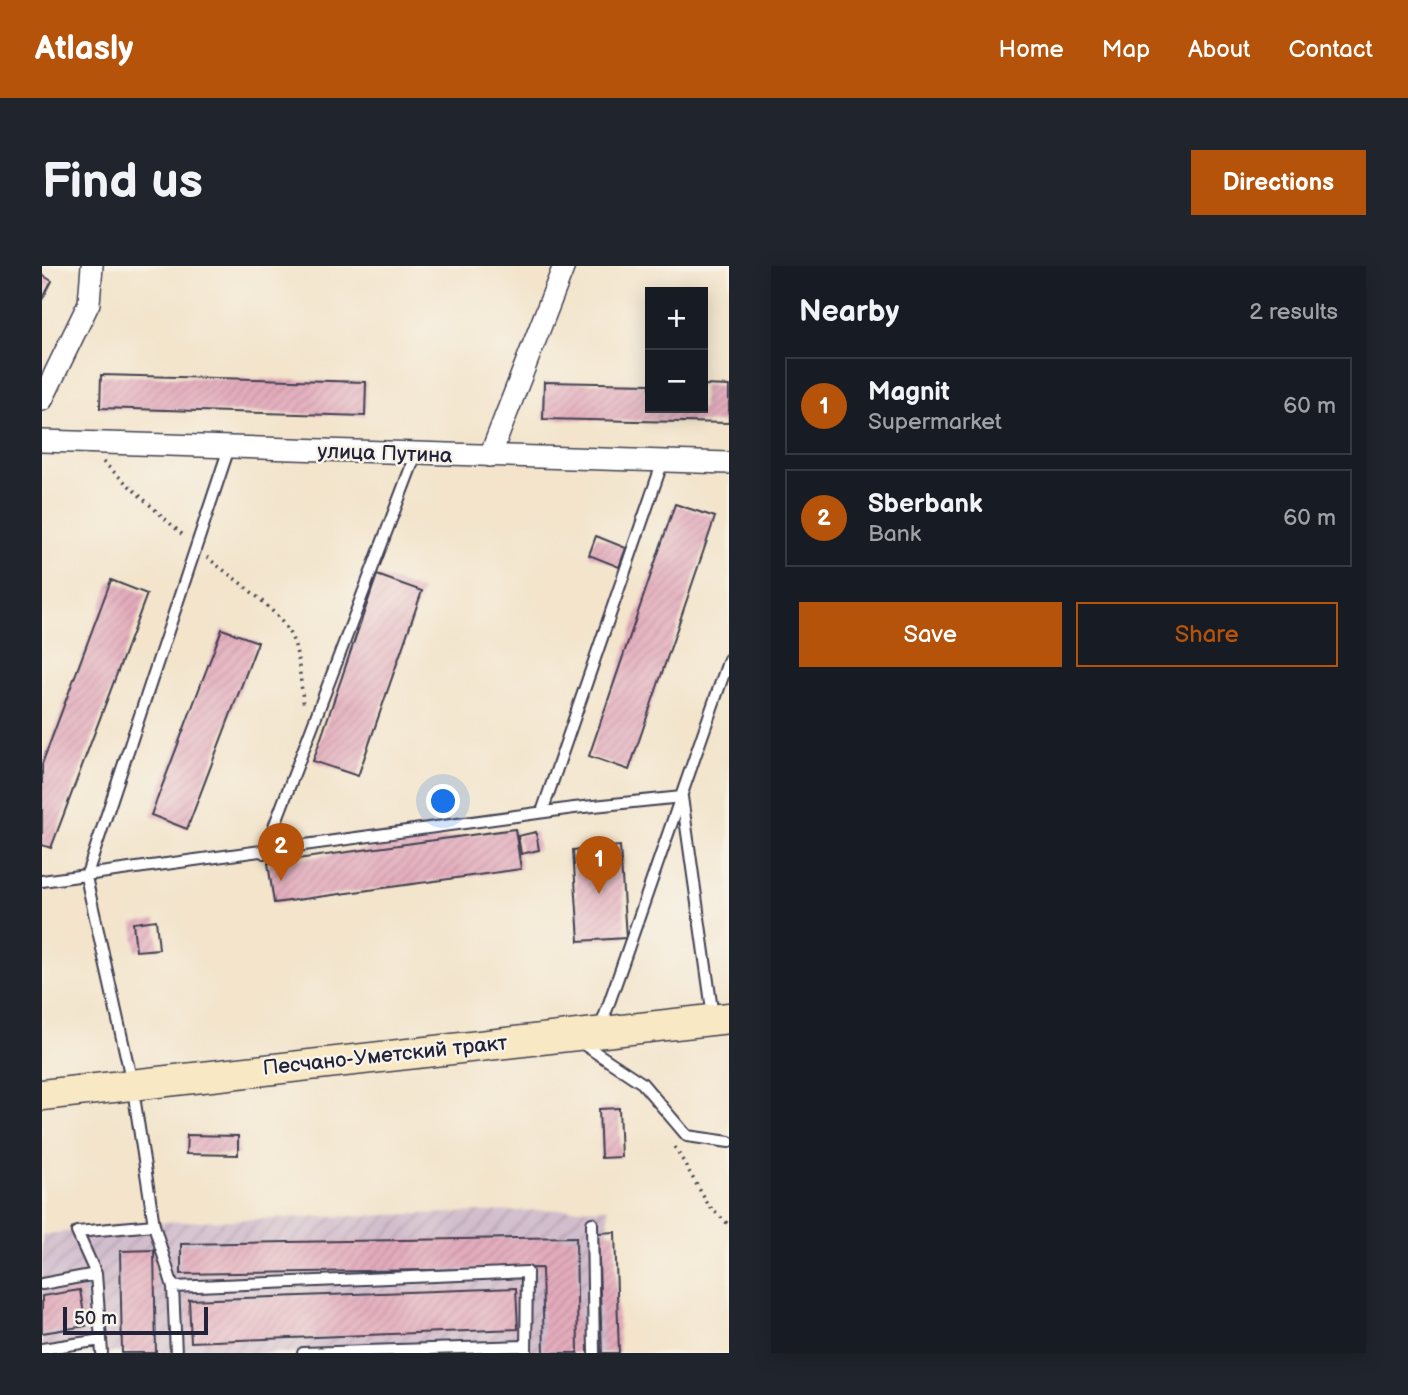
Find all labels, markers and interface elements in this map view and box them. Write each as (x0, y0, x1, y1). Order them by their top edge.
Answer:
text: Atlasly (35, 29, 133, 69)
text: Home (999, 35, 1064, 64)
text: Map (1102, 35, 1150, 64)
text: About (1188, 35, 1250, 64)
text: Contact (1288, 35, 1373, 64)
button: Directions (1191, 150, 1366, 215)
text: Find us (42, 153, 203, 212)
map controls (645, 287, 708, 413)
button: + (645, 287, 708, 350)
text: Nearby (799, 294, 899, 330)
text: 2 results (1249, 298, 1338, 326)
button: − (645, 350, 708, 413)
text: Magnit (868, 377, 950, 408)
text: 1 (819, 392, 829, 420)
text: 60 m (1283, 392, 1336, 420)
text: Supermarket (868, 408, 1002, 436)
street label: улица Путина (317, 439, 453, 468)
text: Sberbank (868, 489, 983, 520)
text: 2 (817, 504, 831, 532)
text: 60 m (1283, 504, 1336, 532)
text: Bank (868, 520, 921, 548)
button: Save (799, 602, 1062, 667)
button: Share (1076, 602, 1338, 667)
your location (426, 784, 460, 818)
pin: 2 (258, 823, 304, 881)
pin: 1 (576, 836, 622, 894)
street label: Песчано-Уметский тракт (261, 1030, 509, 1081)
scale bar (63, 1304, 208, 1336)
text: 50 m (74, 1307, 117, 1330)

